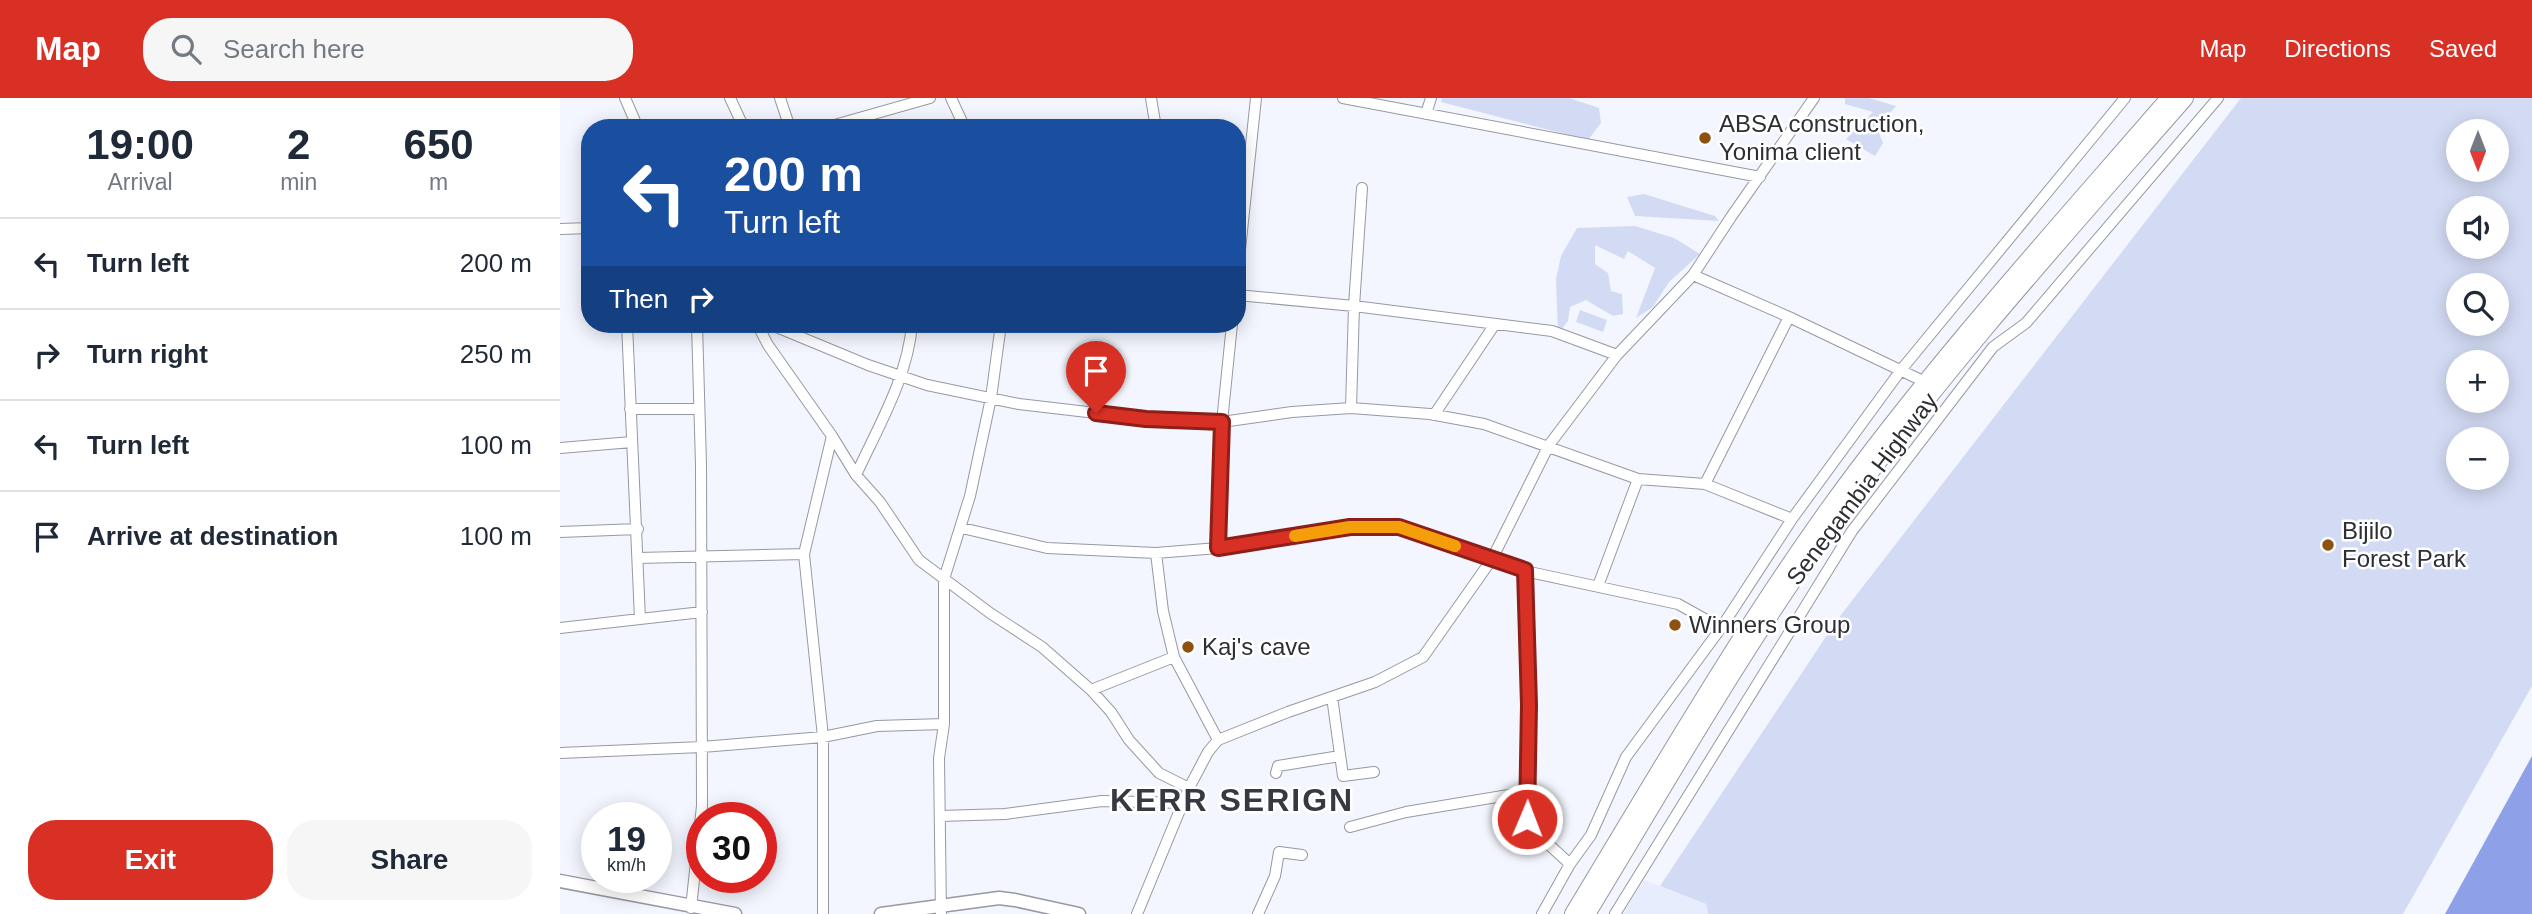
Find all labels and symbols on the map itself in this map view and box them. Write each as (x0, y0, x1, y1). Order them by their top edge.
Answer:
place label: ABSA construction, Yonima client (1719, 110, 1924, 165)
north arrow (2446, 119, 2510, 182)
marker: ABSA construction, Yonima client (1697, 130, 1713, 146)
pin (1066, 341, 1126, 413)
street label: Senegambia Highway (1781, 387, 1943, 590)
place label: Bijilo Forest Park (2342, 517, 2467, 572)
marker: Bijilo Forest Park (2320, 537, 2336, 553)
place label: Winners Group (1689, 611, 1850, 638)
marker: Winners Group (1667, 617, 1683, 633)
place label: Kaj's cave (1202, 633, 1311, 660)
marker: Kaj's cave (1180, 639, 1196, 655)
district label: KERR SERIGN (1110, 782, 1354, 818)
position arrow (1490, 782, 1564, 856)
speed limit sign: 30 (686, 802, 777, 893)

